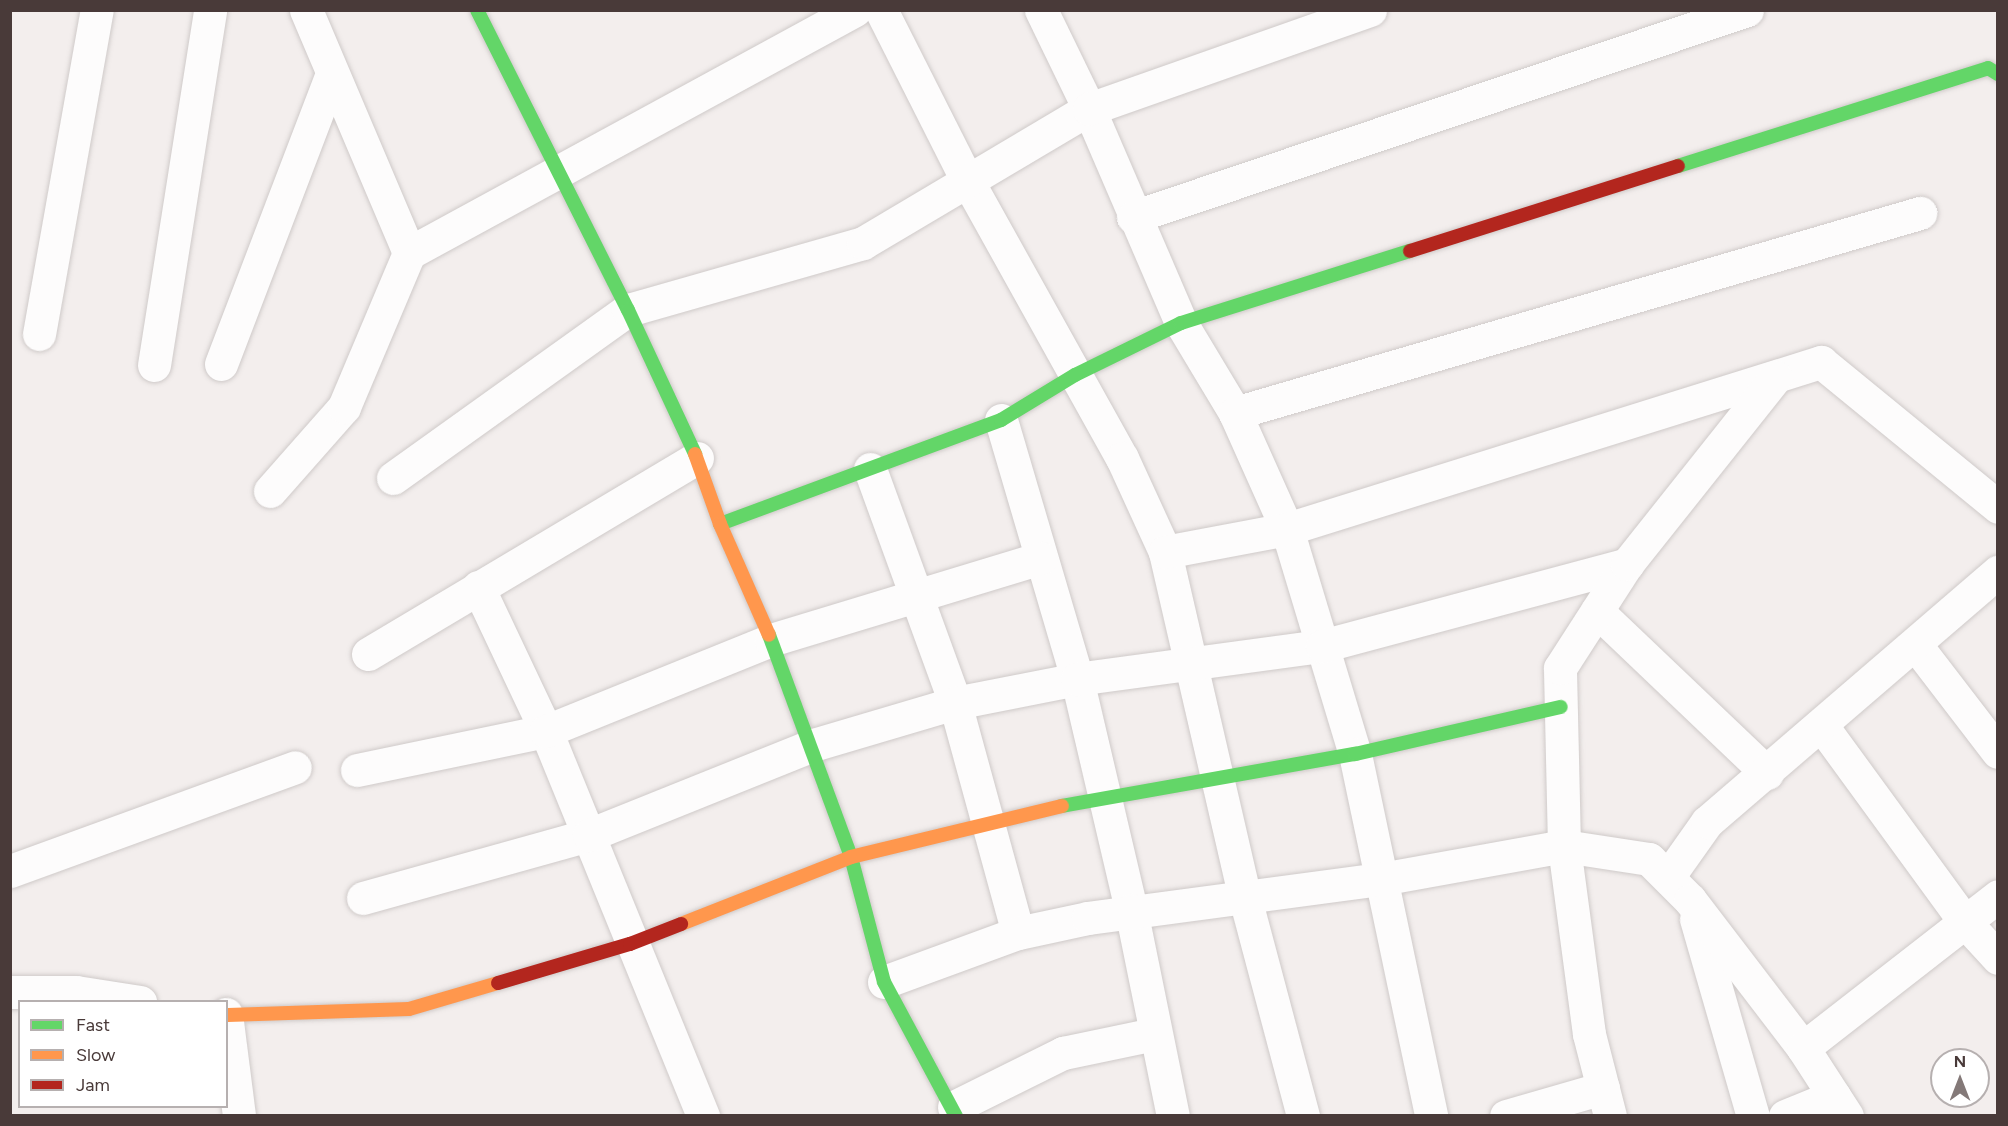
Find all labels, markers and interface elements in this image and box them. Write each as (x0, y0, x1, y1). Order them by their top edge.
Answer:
legend (18, 1000, 228, 1108)
text: Fast (76, 1014, 110, 1036)
text: Slow (76, 1044, 115, 1066)
north arrow (1930, 1048, 1990, 1108)
text: N (1954, 1052, 1966, 1071)
text: Jam (76, 1074, 110, 1096)

